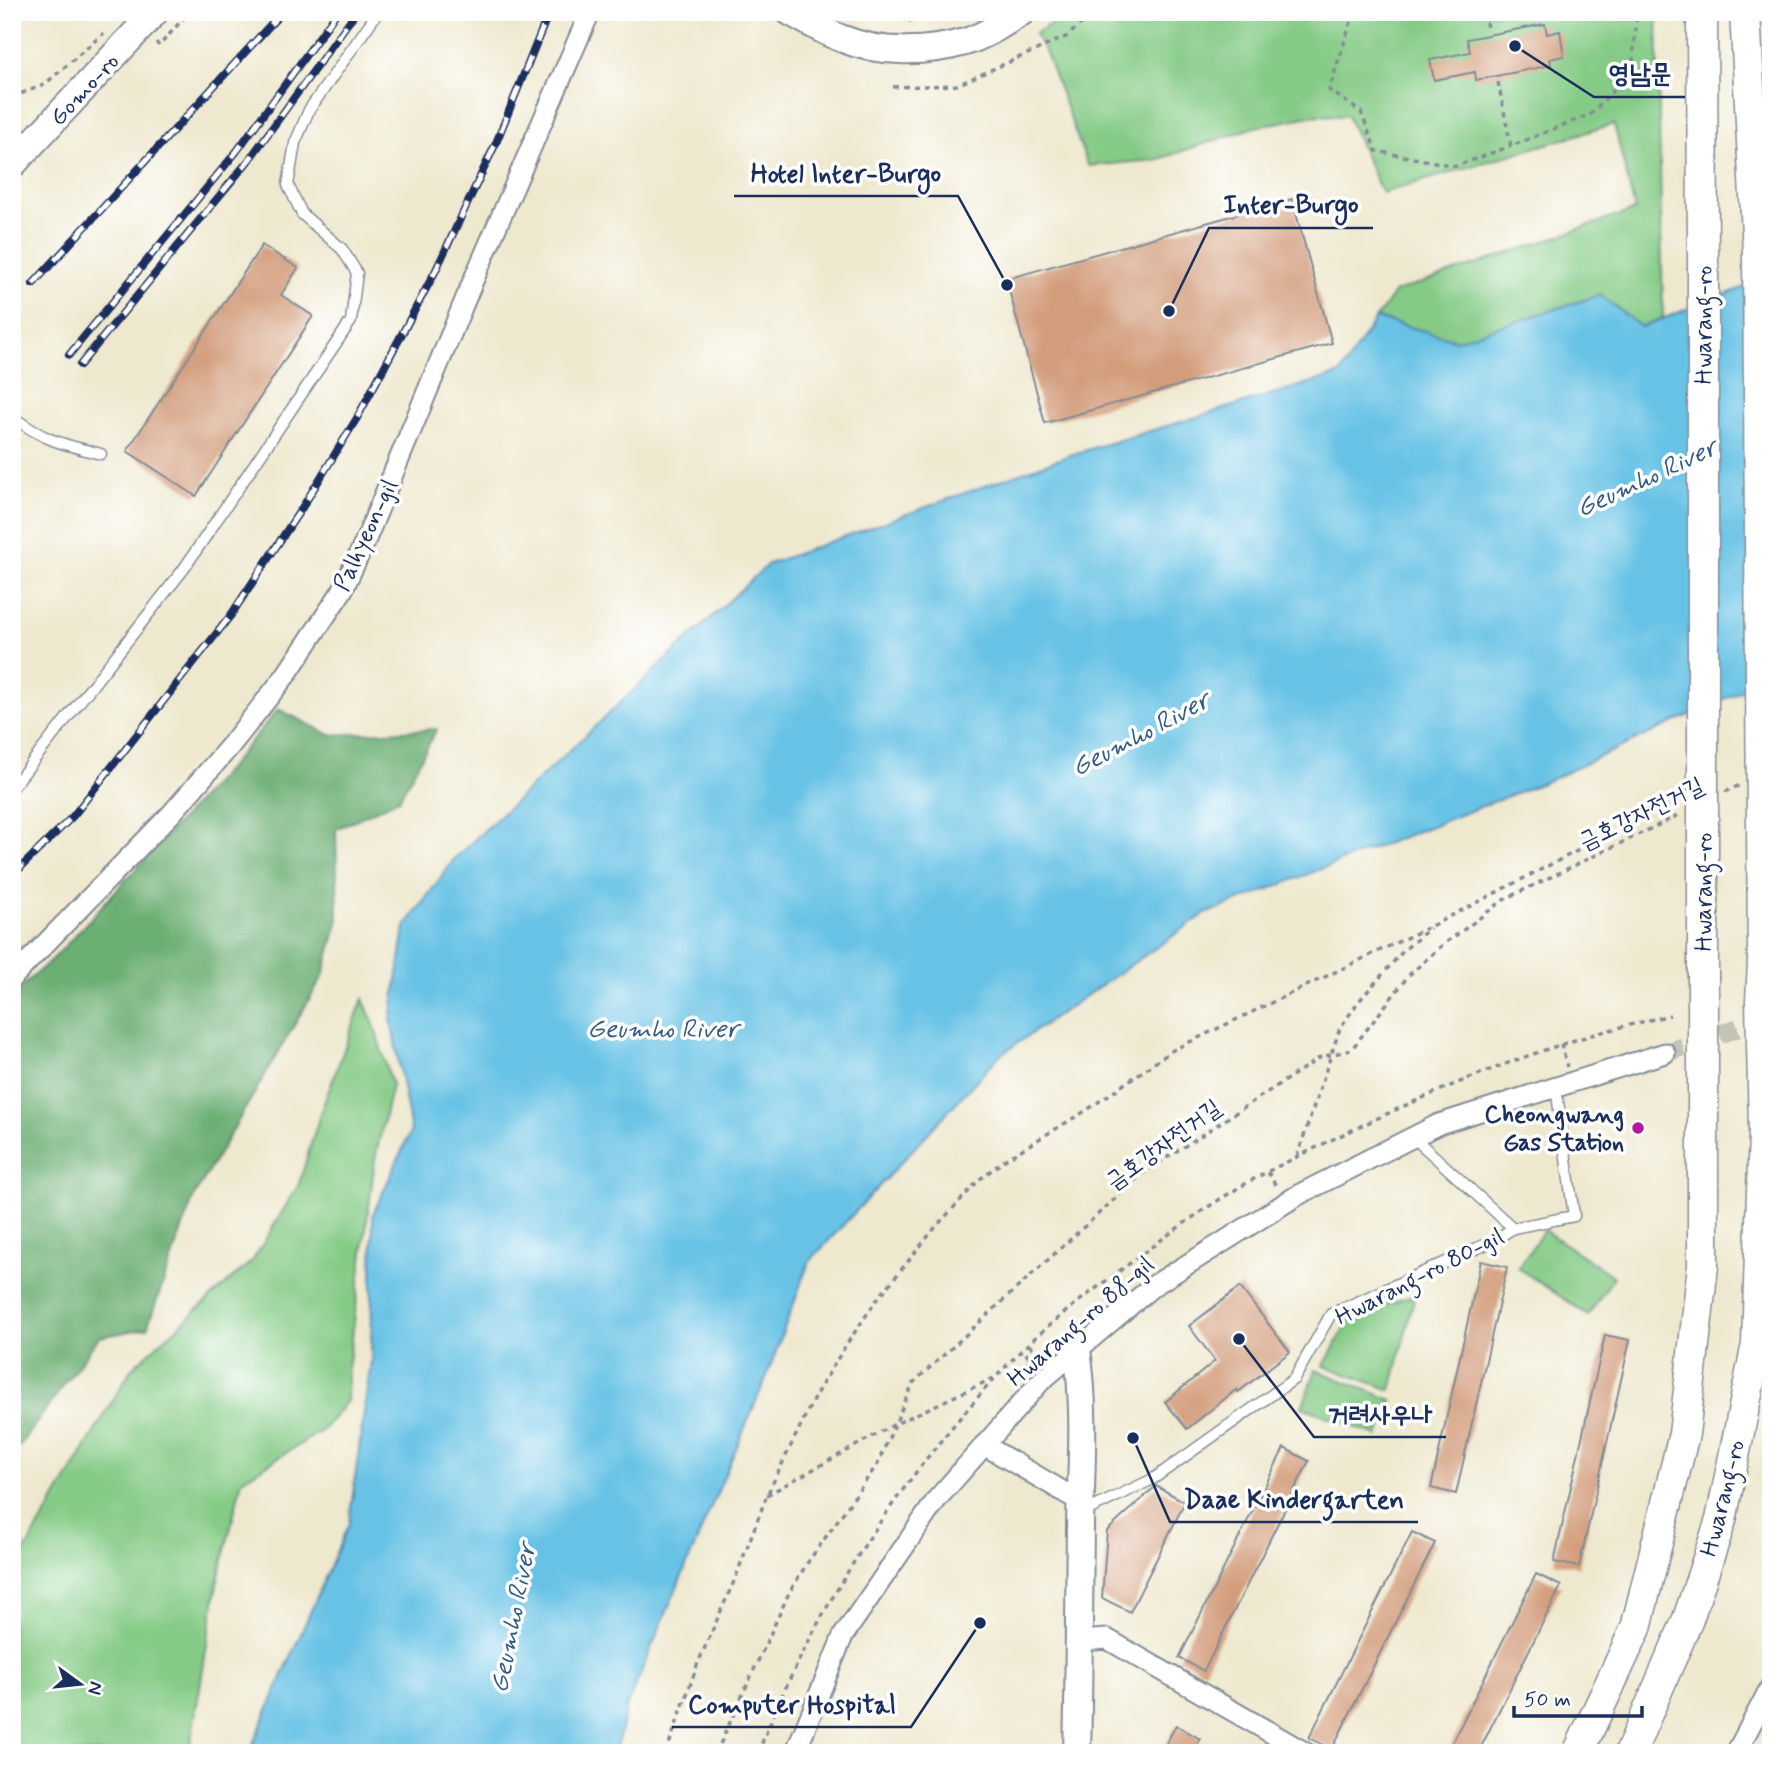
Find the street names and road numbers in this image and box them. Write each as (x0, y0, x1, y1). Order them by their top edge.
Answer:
street label: Gomo-ro (44, 47, 127, 133)
street label: Hwarang-ro (1689, 266, 1723, 384)
street label: Palhyeon-gil (327, 475, 406, 597)
street label: 금호강자전거길 (1574, 771, 1709, 858)
street label: Hwarang-ro (1689, 833, 1723, 951)
street label: 금호강자전거길 (1100, 1093, 1228, 1197)
street label: Hwarang-ro 80-gil (1330, 1221, 1511, 1336)
street label: Hwarang-ro 88-gil (1001, 1250, 1163, 1397)
street label: Hwarang-ro (1694, 1437, 1756, 1561)

